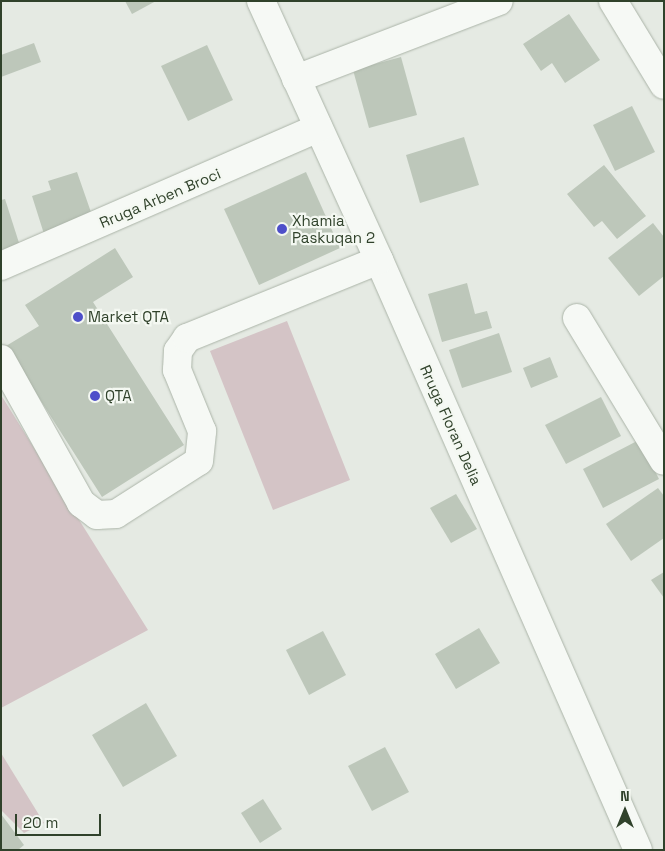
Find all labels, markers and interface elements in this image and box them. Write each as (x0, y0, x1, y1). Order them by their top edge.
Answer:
street label: Rruga Arben Broci (97, 164, 223, 232)
place label: Xhamia Paskuqan 2 (292, 211, 375, 246)
marker: Xhamia Paskuqan 2 (276, 223, 288, 235)
place label: Market QTA (88, 308, 169, 326)
marker: Market QTA (72, 311, 84, 323)
street label: Rruga Floran Delia (416, 362, 486, 488)
place label: QTA (105, 387, 132, 405)
marker: QTA (89, 390, 101, 402)
north arrow (600, 786, 650, 836)
text: N (620, 787, 630, 805)
scale bar (18, 804, 104, 836)
text: 20 m (23, 813, 58, 832)

